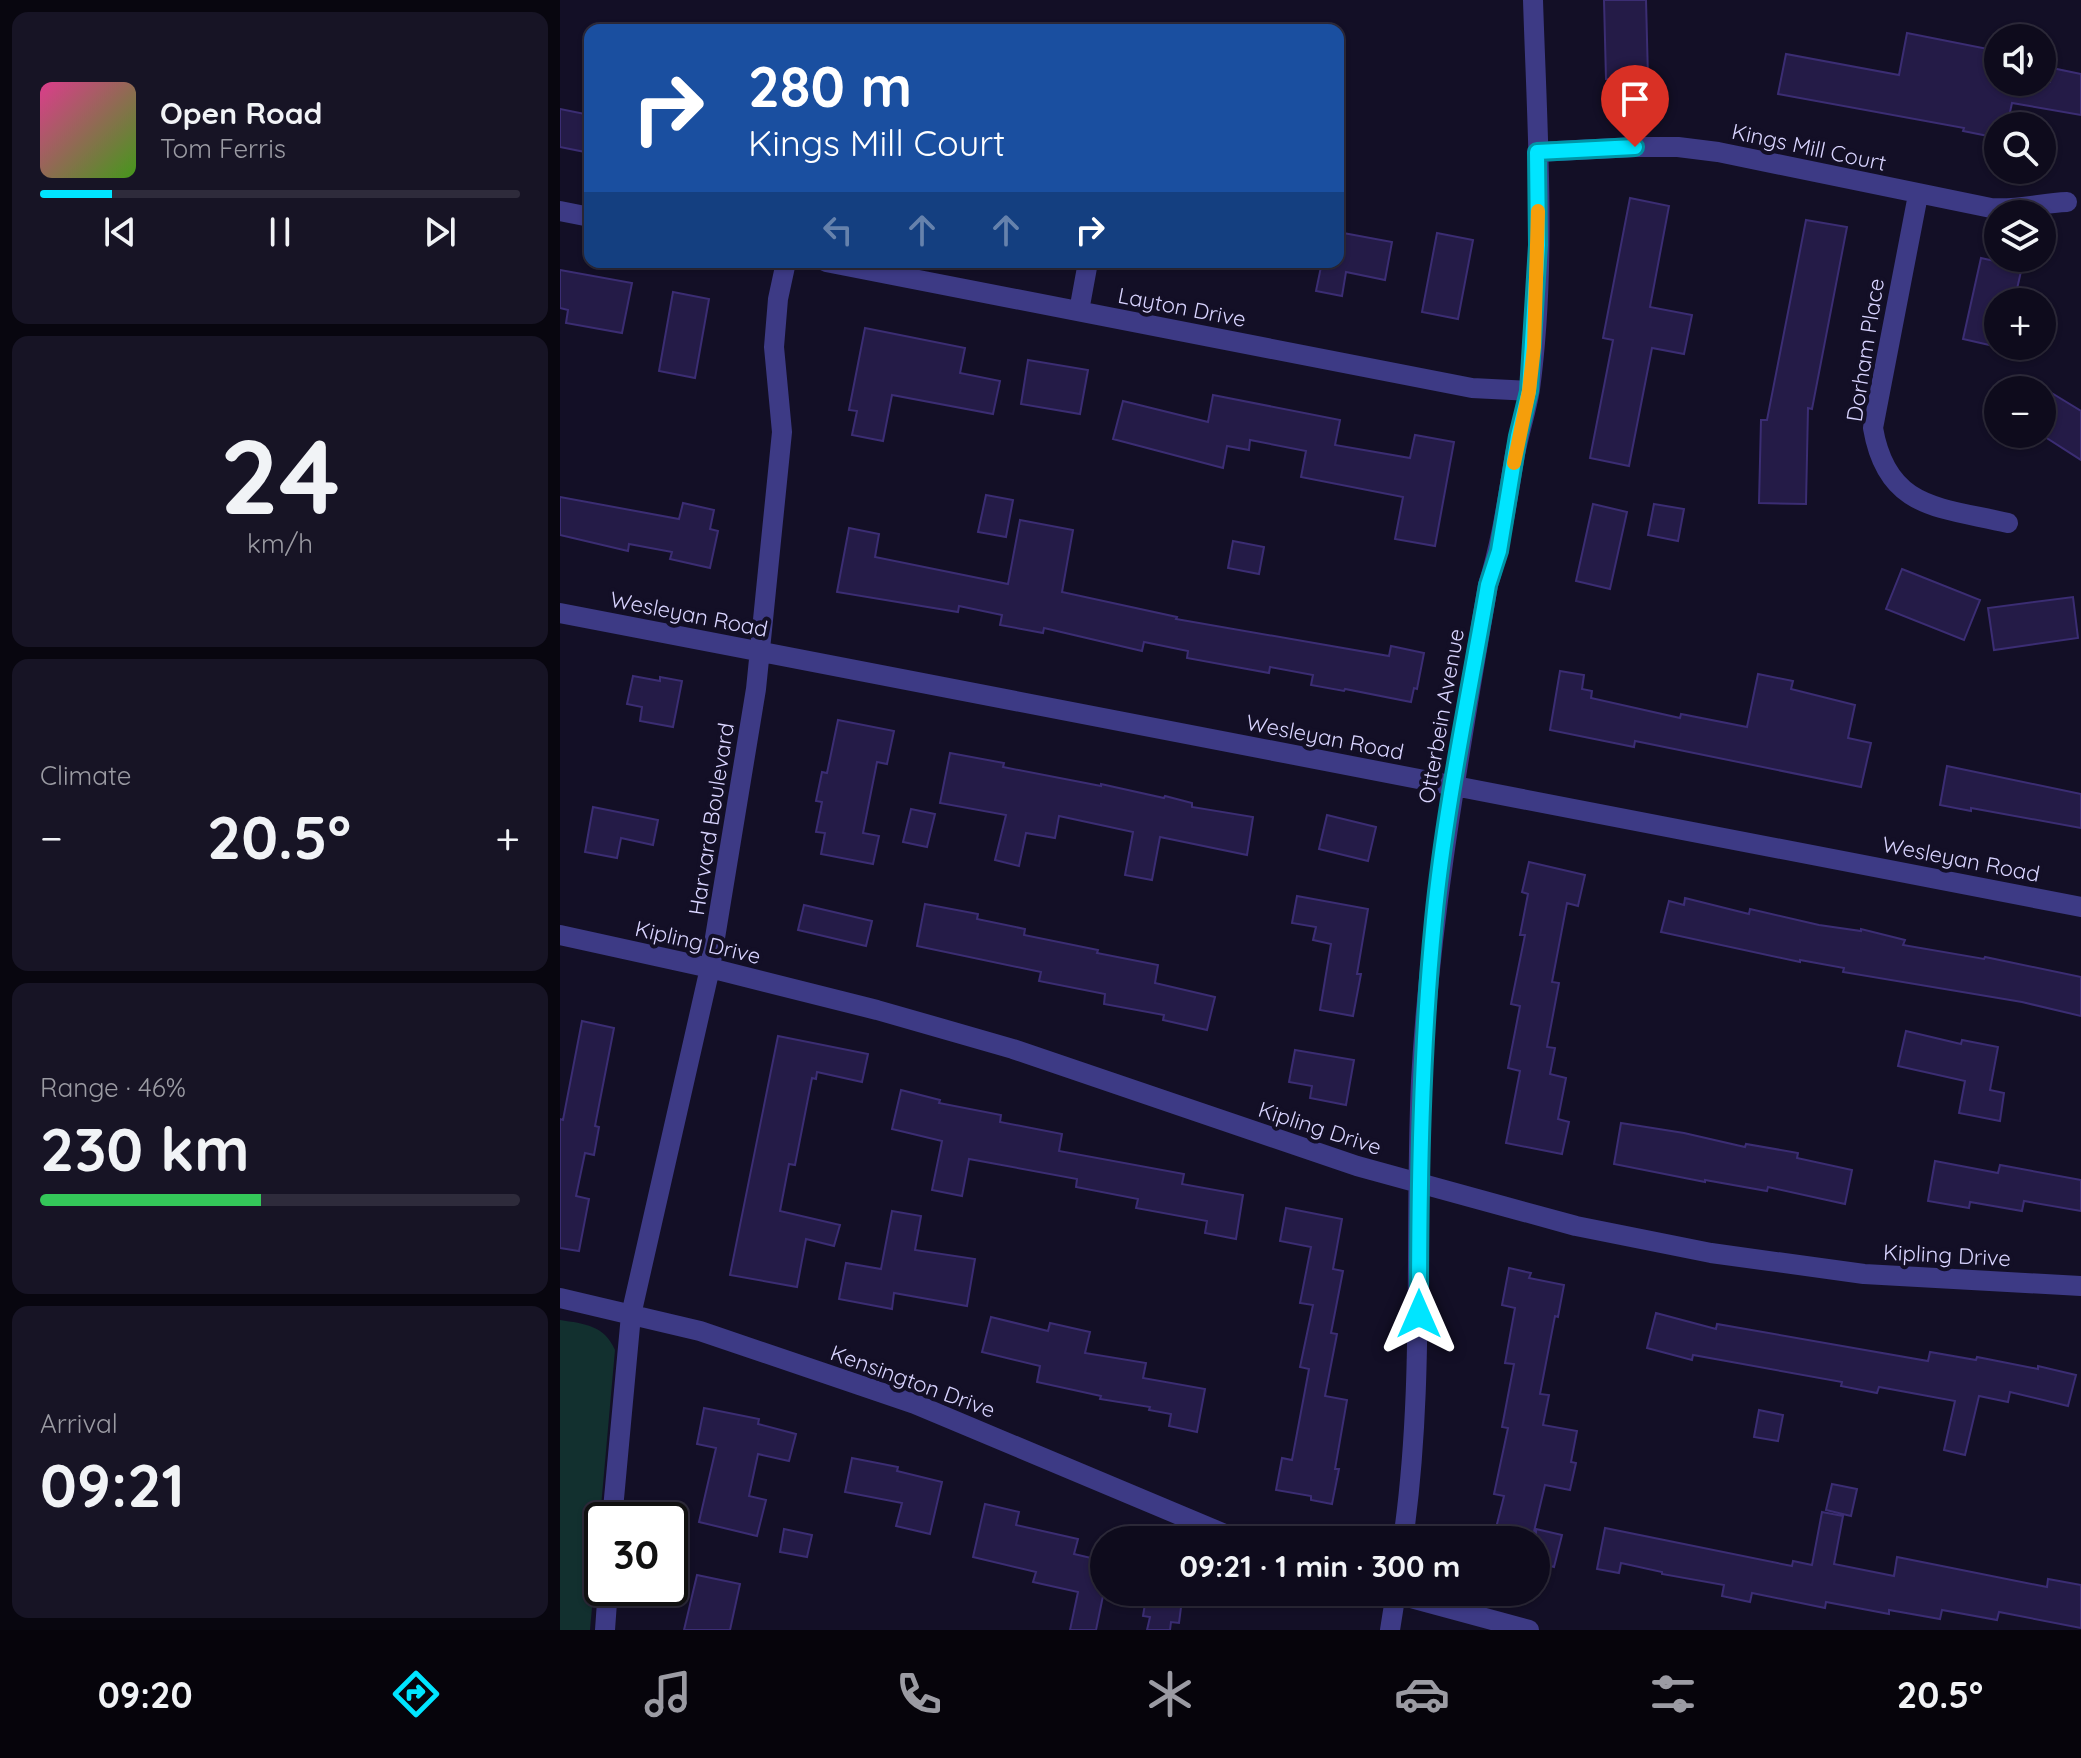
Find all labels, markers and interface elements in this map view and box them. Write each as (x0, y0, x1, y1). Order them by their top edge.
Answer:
map controls (1984, 24, 2056, 448)
button: sound (1984, 24, 2056, 96)
text: 280 m (748, 51, 912, 121)
icon: right (616, 56, 720, 160)
pin (1601, 65, 1669, 147)
icon: arrive (1613, 77, 1657, 121)
text: Open Road (160, 94, 322, 132)
button: search (1984, 112, 2056, 184)
street label: Kings Mill Court (1729, 117, 1889, 177)
text: Kings Mill Court (748, 120, 1005, 165)
text: Tom Ferris (160, 132, 286, 165)
button: layers (1984, 200, 2056, 272)
icon: left (816, 208, 860, 252)
icon: ahead (900, 208, 944, 252)
icon: ahead (984, 208, 1028, 252)
icon: right (1068, 208, 1112, 252)
icon: previous (98, 210, 142, 254)
icon: pause (258, 210, 302, 254)
icon: next (418, 210, 462, 254)
street label: Dorham Place (1840, 276, 1890, 424)
street label: Layton Drive (1116, 281, 1248, 333)
button: + (1984, 288, 2056, 360)
button: − (1984, 376, 2056, 448)
text: 24 (220, 410, 340, 540)
text: km/h (247, 527, 313, 560)
street label: Wesleyan Road (608, 585, 770, 643)
street label: Otterbein Avenue (1412, 626, 1470, 806)
street label: Wesleyan Road (1244, 708, 1406, 766)
street label: Harvard Boulevard (682, 721, 740, 917)
text: Climate (40, 759, 131, 792)
text: 20.5° (207, 799, 351, 874)
text: − (40, 810, 63, 865)
text: + (495, 810, 520, 865)
street label: Wesleyan Road (1880, 830, 2042, 888)
street label: Kipling Drive (632, 914, 764, 970)
text: Range · 46% (40, 1071, 186, 1104)
street label: Kipling Drive (1255, 1095, 1385, 1161)
text: 230 km (40, 1111, 249, 1186)
street label: Kipling Drive (1882, 1238, 2012, 1272)
position arrow (1377, 1272, 1461, 1356)
street label: Kensington Drive (827, 1338, 999, 1424)
text: Arrival (40, 1407, 118, 1440)
text: 09:21 (40, 1447, 185, 1522)
speed limit sign: 30 (584, 1502, 688, 1606)
text: 09:21 · 1 min · 300 m (1179, 1547, 1461, 1585)
icon: directions (388, 1666, 444, 1722)
icon: music (640, 1666, 696, 1722)
icon: phone (891, 1666, 947, 1722)
icon: climate (1142, 1666, 1198, 1722)
icon: car (1394, 1666, 1450, 1722)
icon: filters (1645, 1666, 1701, 1722)
text: 09:20 (98, 1672, 193, 1717)
text: 20.5° (1897, 1672, 1983, 1717)

